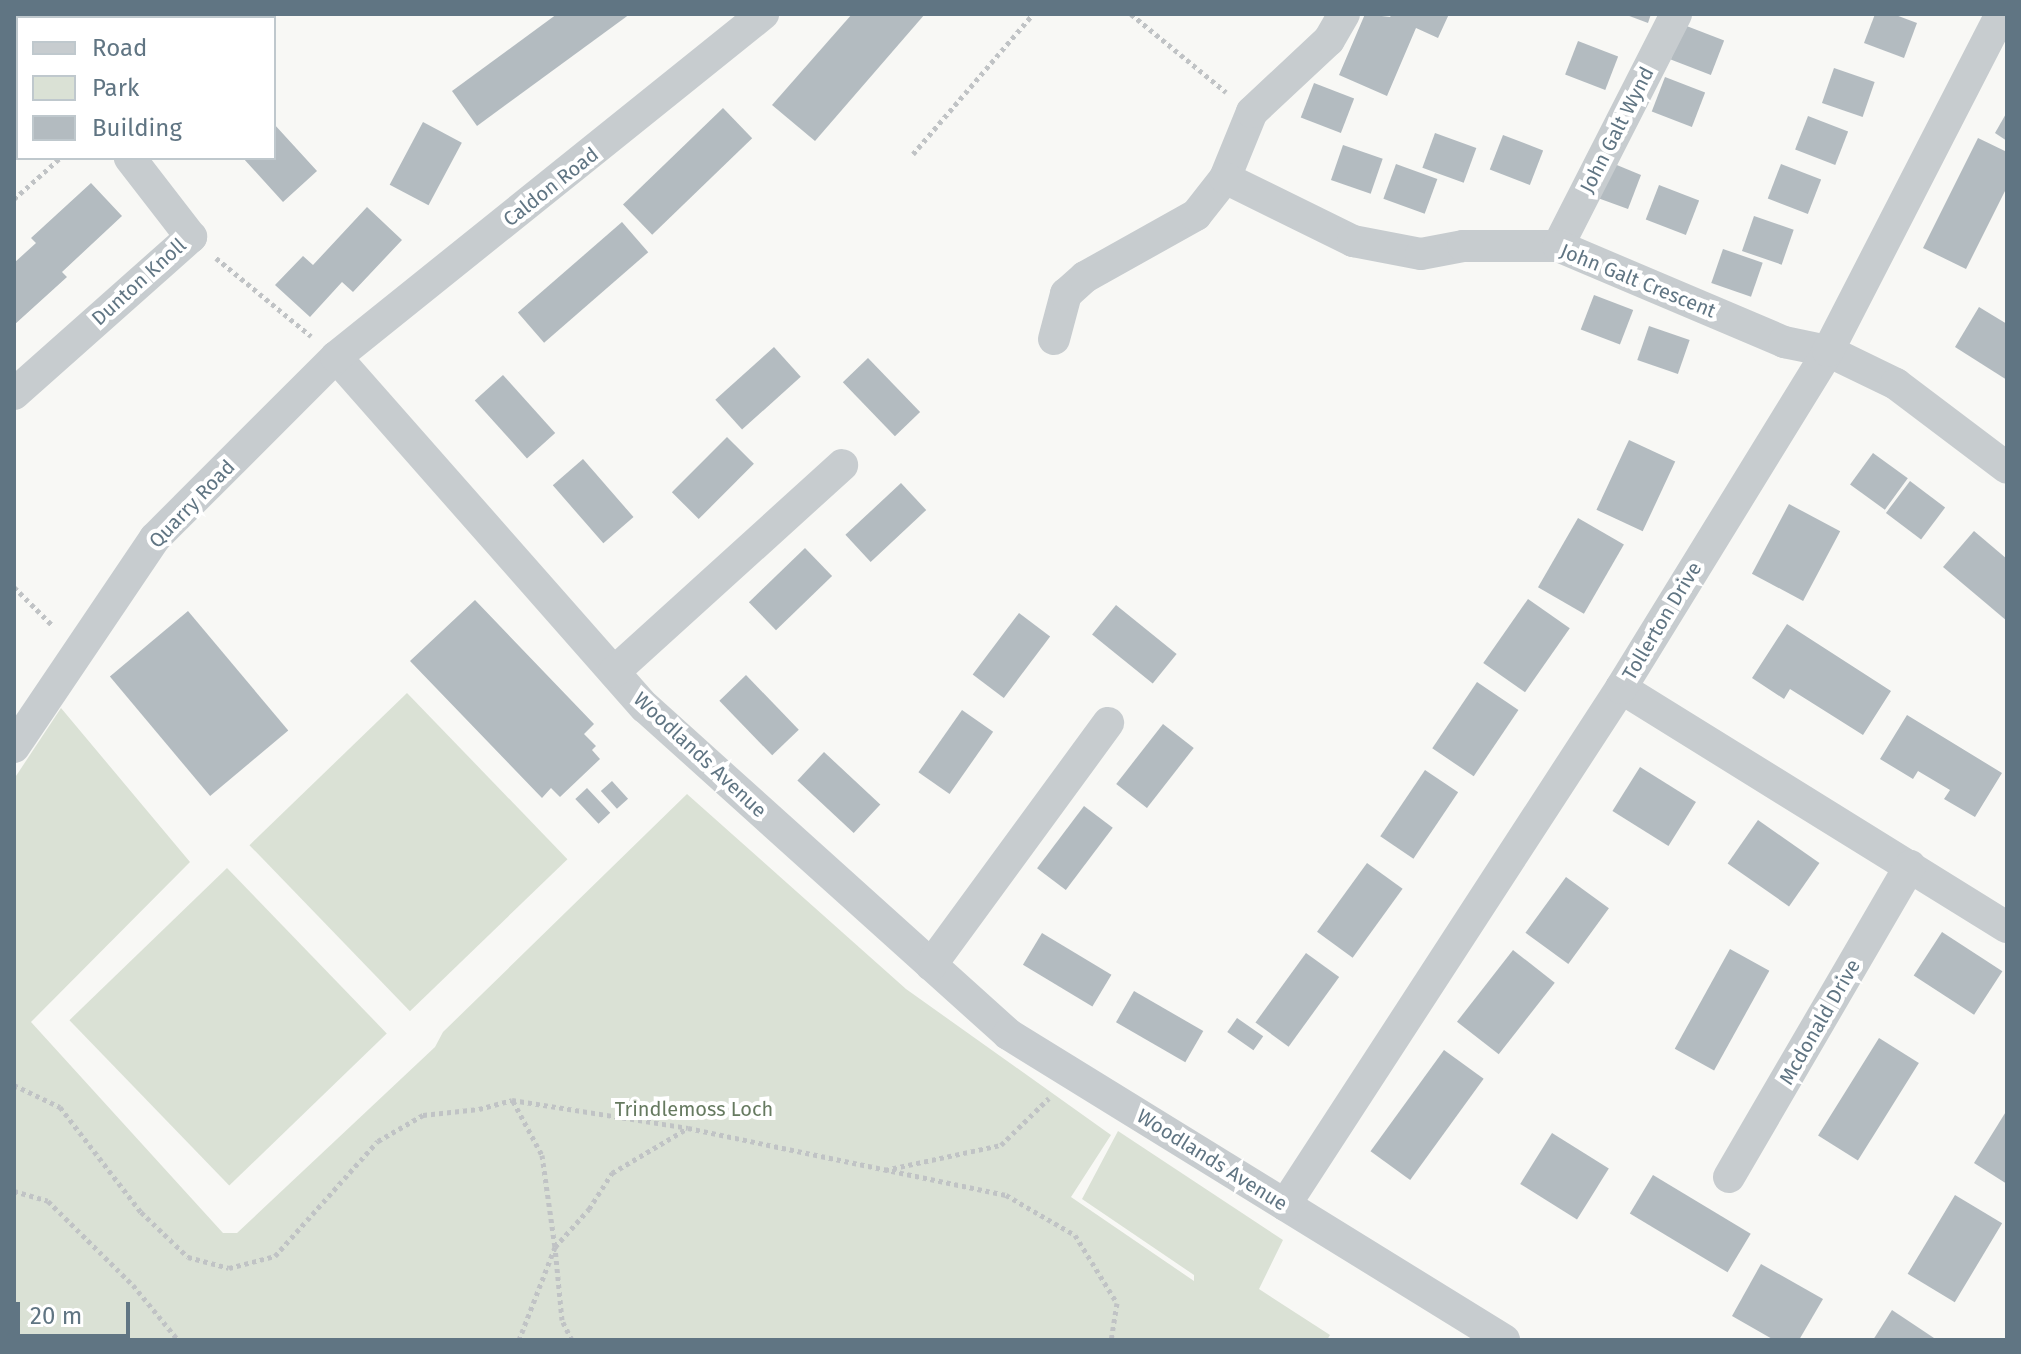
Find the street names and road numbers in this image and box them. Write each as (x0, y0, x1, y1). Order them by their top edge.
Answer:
street label: John Galt Wynd (1575, 63, 1659, 197)
street label: Caldon Road (499, 142, 603, 232)
street label: Dunton Knoll (87, 233, 191, 331)
street label: John Galt Crescent (1557, 239, 1719, 323)
street label: Quarry Road (144, 455, 240, 553)
street label: Tollerton Drive (1617, 558, 1707, 684)
street label: Woodlands Avenue (629, 687, 771, 823)
street label: Mcdonald Drive (1774, 955, 1866, 1089)
street label: Woodlands Avenue (1132, 1104, 1292, 1216)

